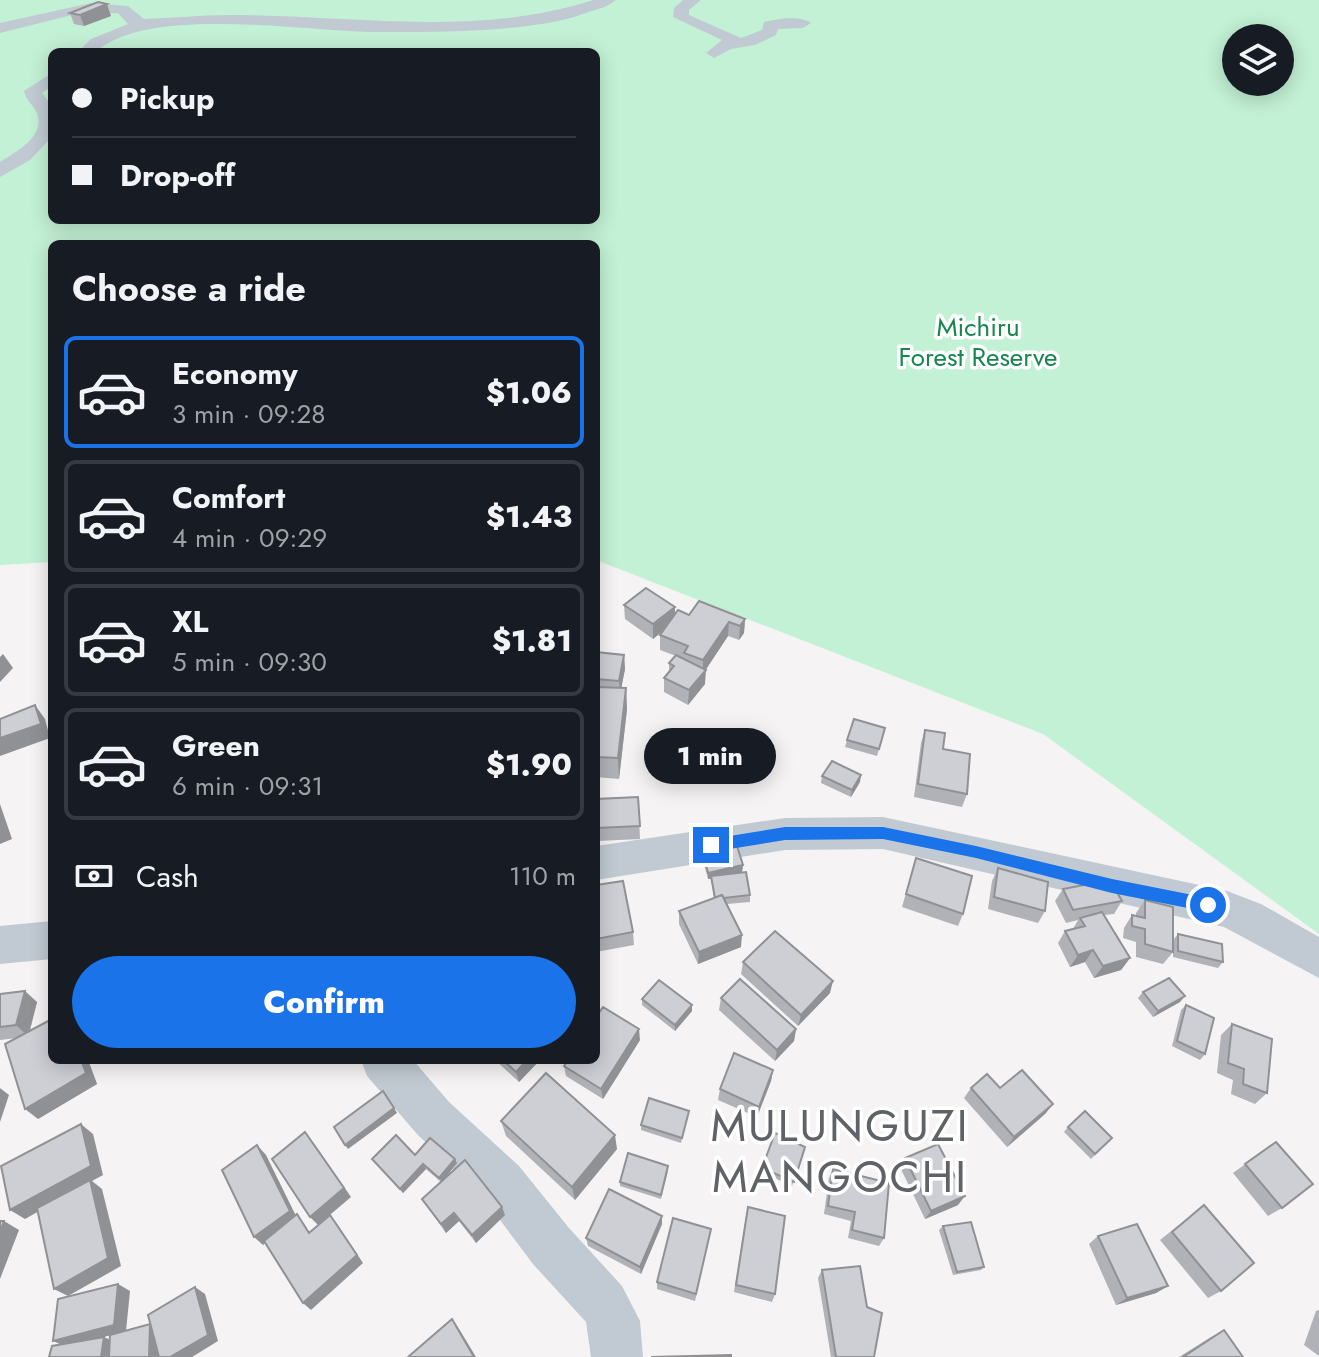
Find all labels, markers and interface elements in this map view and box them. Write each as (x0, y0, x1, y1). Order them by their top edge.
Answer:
map controls (1222, 24, 1294, 96)
button: layers (1222, 24, 1294, 96)
text: Pickup (120, 77, 215, 120)
text: Drop-off (120, 154, 235, 197)
text: Choose a ride (72, 262, 306, 314)
park label: Michiru Forest Reserve (899, 308, 1057, 376)
text: Economy (172, 352, 298, 395)
icon: car (76, 356, 148, 428)
text: $1.06 (486, 371, 572, 414)
text: 3 min · 09:28 (172, 395, 325, 433)
text: Comfort (172, 476, 285, 519)
icon: car (76, 480, 148, 552)
text: $1.43 (486, 495, 572, 538)
text: 4 min · 09:29 (172, 519, 327, 557)
text: XL (172, 600, 208, 643)
icon: car (76, 604, 148, 676)
text: $1.81 (492, 619, 572, 662)
text: 5 min · 09:30 (172, 643, 327, 681)
text: Green (172, 724, 260, 767)
icon: car (76, 728, 148, 800)
callout: 1 min (645, 729, 777, 785)
text: 1 min (677, 737, 743, 775)
text: $1.90 (486, 743, 572, 786)
text: 6 min · 09:31 (172, 767, 323, 805)
route end (693, 827, 729, 863)
icon: cash (72, 854, 116, 898)
text: Cash (136, 855, 199, 898)
text: 110 m (509, 857, 576, 895)
route start (1190, 887, 1226, 923)
button: Confirm (72, 956, 576, 1048)
district label: MULUNGUZI MANGOCHI (710, 1094, 970, 1209)

